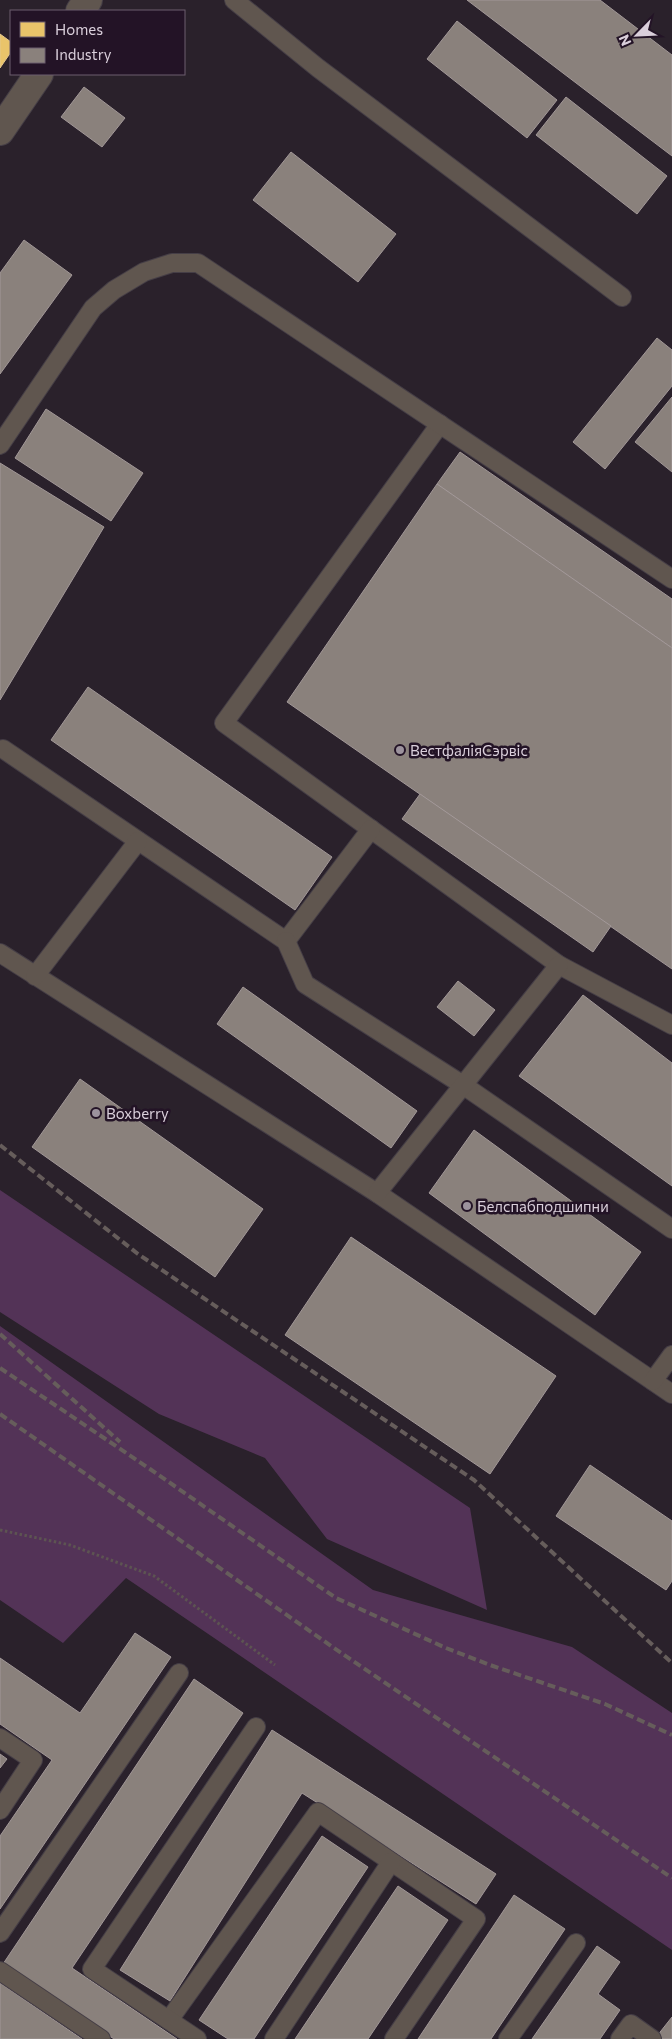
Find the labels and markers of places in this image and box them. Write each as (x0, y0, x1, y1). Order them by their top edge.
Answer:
place label: ВестфаліяСэрвіс (410, 741, 528, 759)
marker: ВестфаліяСэрвіс (394, 744, 406, 756)
place label: Boxberry (106, 1104, 169, 1122)
marker: Boxberry (90, 1107, 102, 1119)
place label: Белспабподшипни (477, 1197, 609, 1215)
marker: Белспабподшипни (461, 1200, 473, 1212)

